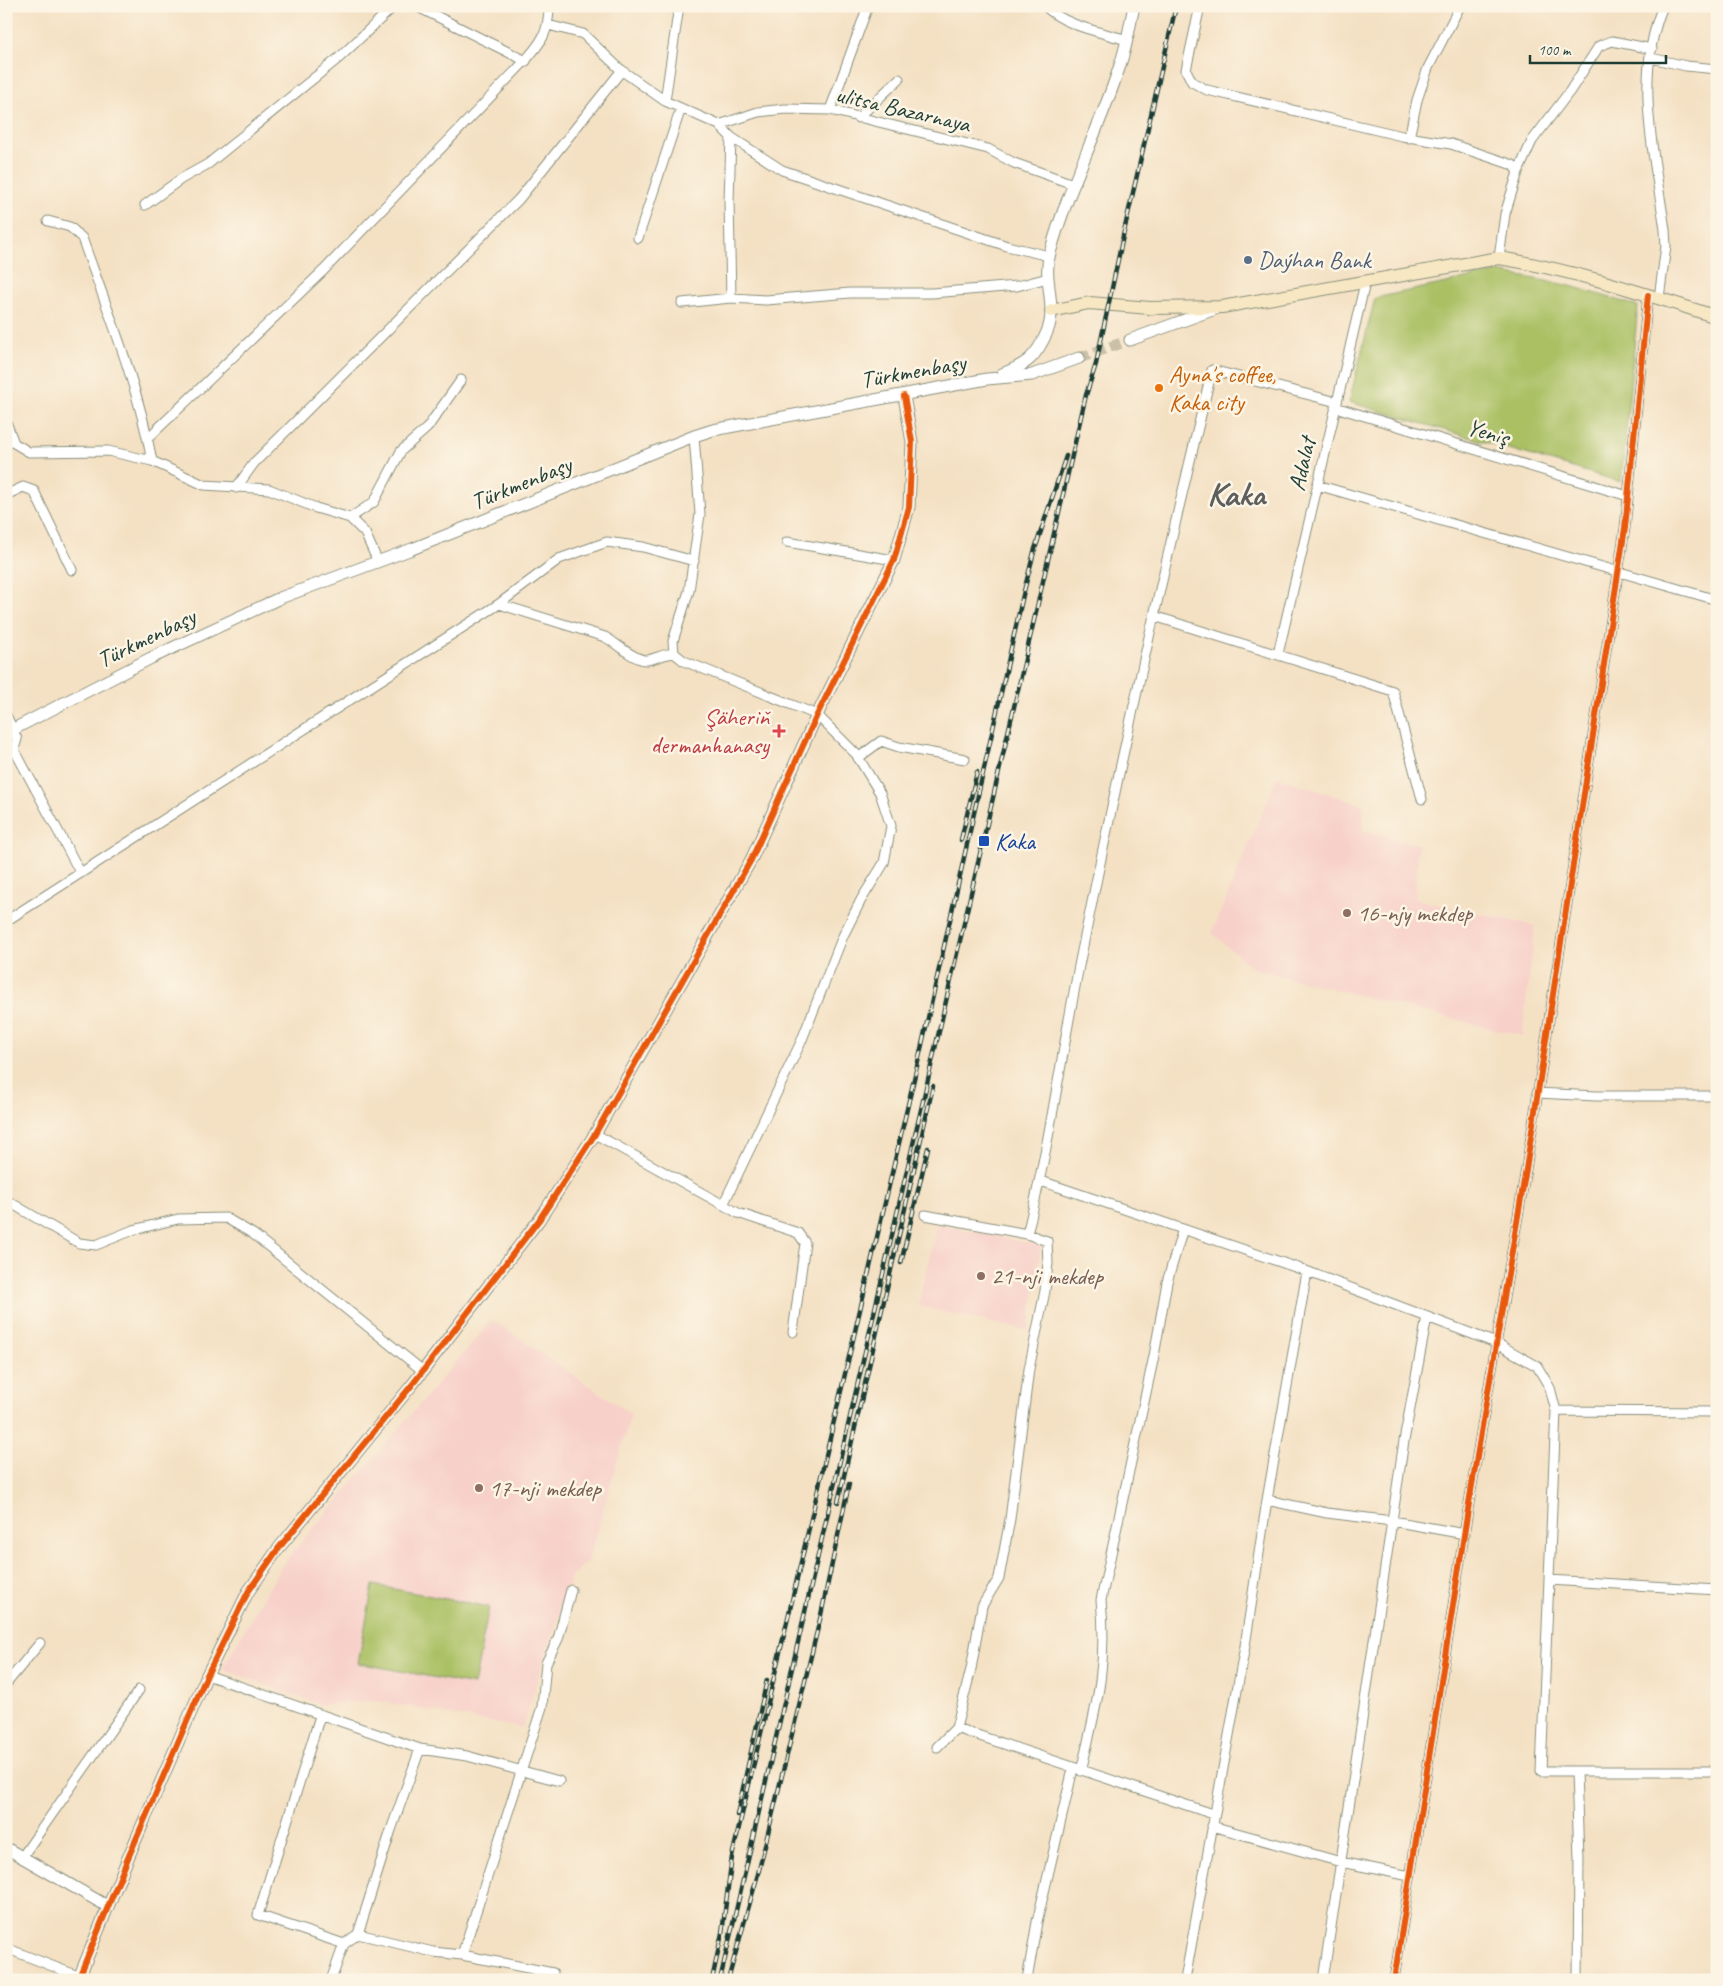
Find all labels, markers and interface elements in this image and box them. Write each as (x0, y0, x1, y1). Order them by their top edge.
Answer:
scale bar (1530, 32, 1667, 64)
text: 100 m (1538, 41, 1572, 60)
street label: ulitsa Bazarnaya (833, 79, 975, 139)
place label: Daýhan Bank (1258, 245, 1373, 275)
marker: Daýhan Bank (1242, 254, 1254, 266)
street label: Türkmenbaşy (858, 347, 969, 395)
place label: Ayna's coffee, Kaka city (1169, 359, 1276, 417)
marker: Ayna's coffee, Kaka city (1153, 382, 1165, 394)
street label: Yeniş (1464, 412, 1515, 453)
street label: Adalat (1281, 432, 1323, 493)
street label: Türkmenbaşy (466, 449, 577, 517)
district label: Kaka (1207, 472, 1268, 515)
street label: Türkmenbaşy (92, 601, 202, 675)
place label: Şäheriň dermanhanasy (651, 702, 771, 760)
marker: Şäheriň dermanhanasy (773, 725, 785, 737)
place label: Kaka (995, 826, 1036, 856)
marker: Kaka (977, 834, 991, 848)
place label: 16-njy mekdep (1357, 898, 1473, 928)
marker: 16-njy mekdep (1341, 907, 1353, 919)
place label: 21-nji mekdep (991, 1261, 1105, 1291)
marker: 21-nji mekdep (975, 1270, 987, 1282)
place label: 17-nji mekdep (489, 1473, 603, 1503)
marker: 17-nji mekdep (473, 1482, 485, 1494)

